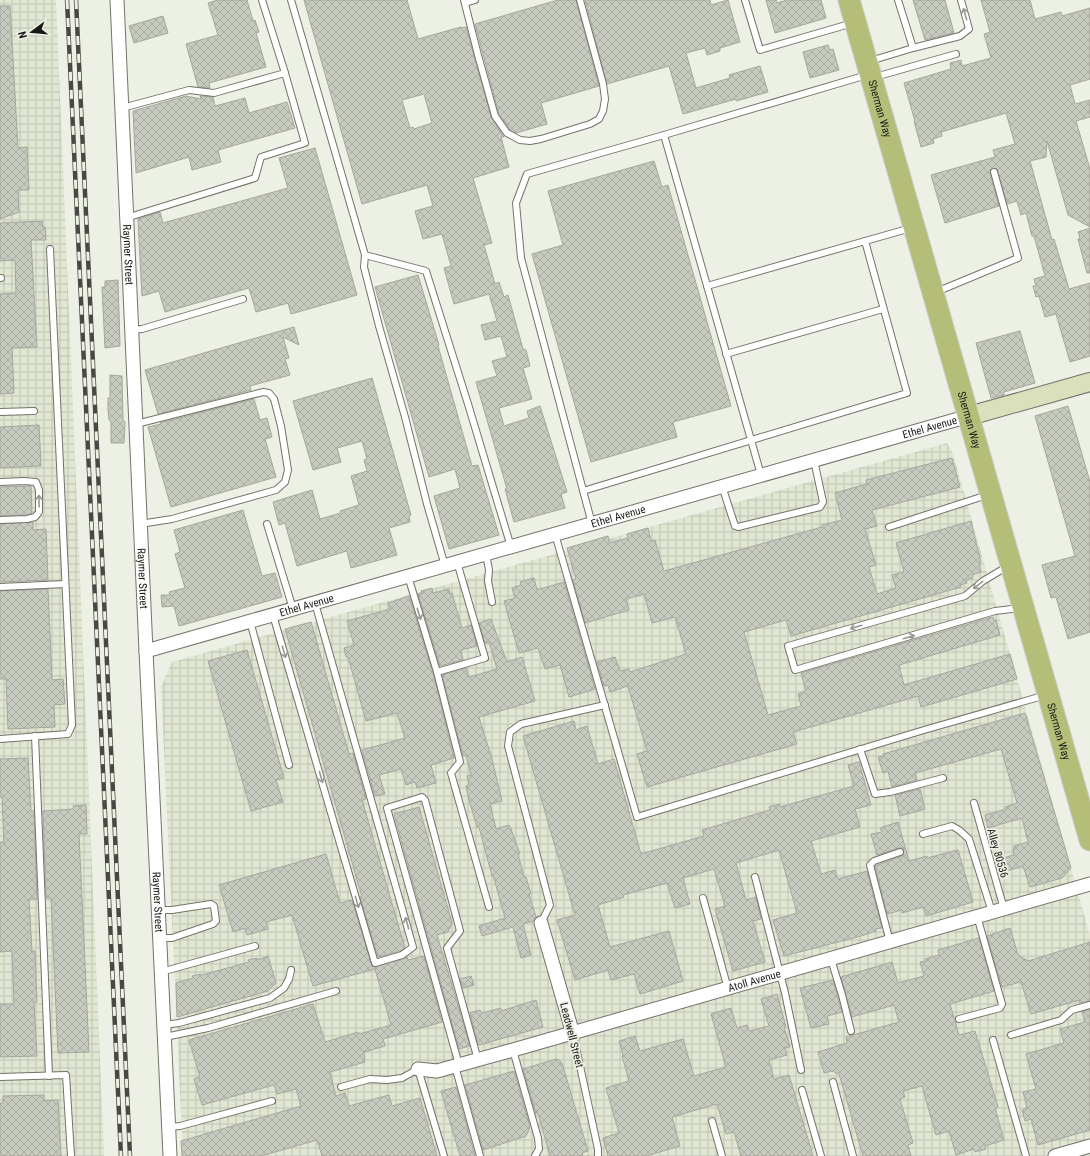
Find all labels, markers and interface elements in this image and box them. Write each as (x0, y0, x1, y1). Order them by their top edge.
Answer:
one-way arrow (961, 8, 968, 21)
north arrow (12, 12, 52, 52)
text: N (16, 29, 30, 40)
street label: Sherman Way (865, 79, 894, 139)
street label: Raymer Street (120, 224, 136, 285)
street label: Sherman Way (955, 390, 984, 451)
street label: Ethel Avenue (901, 414, 959, 442)
one-way arrow (35, 495, 43, 508)
street label: Ethel Avenue (590, 503, 647, 531)
street label: Raymer Street (134, 548, 150, 609)
one-way arrow (973, 581, 984, 589)
street label: Ethel Avenue (278, 592, 335, 620)
one-way arrow (416, 607, 423, 620)
one-way arrow (850, 624, 863, 631)
one-way arrow (902, 633, 915, 640)
one-way arrow (281, 645, 288, 658)
street label: Sherman Way (1044, 701, 1073, 762)
one-way arrow (318, 770, 325, 783)
street label: Alley 80536 (984, 827, 1011, 879)
street label: Raymer Street (149, 871, 165, 933)
one-way arrow (354, 895, 362, 908)
one-way arrow (403, 917, 410, 930)
street label: Atoll Avenue (727, 967, 782, 995)
street label: Leadwell Street (557, 1001, 586, 1069)

